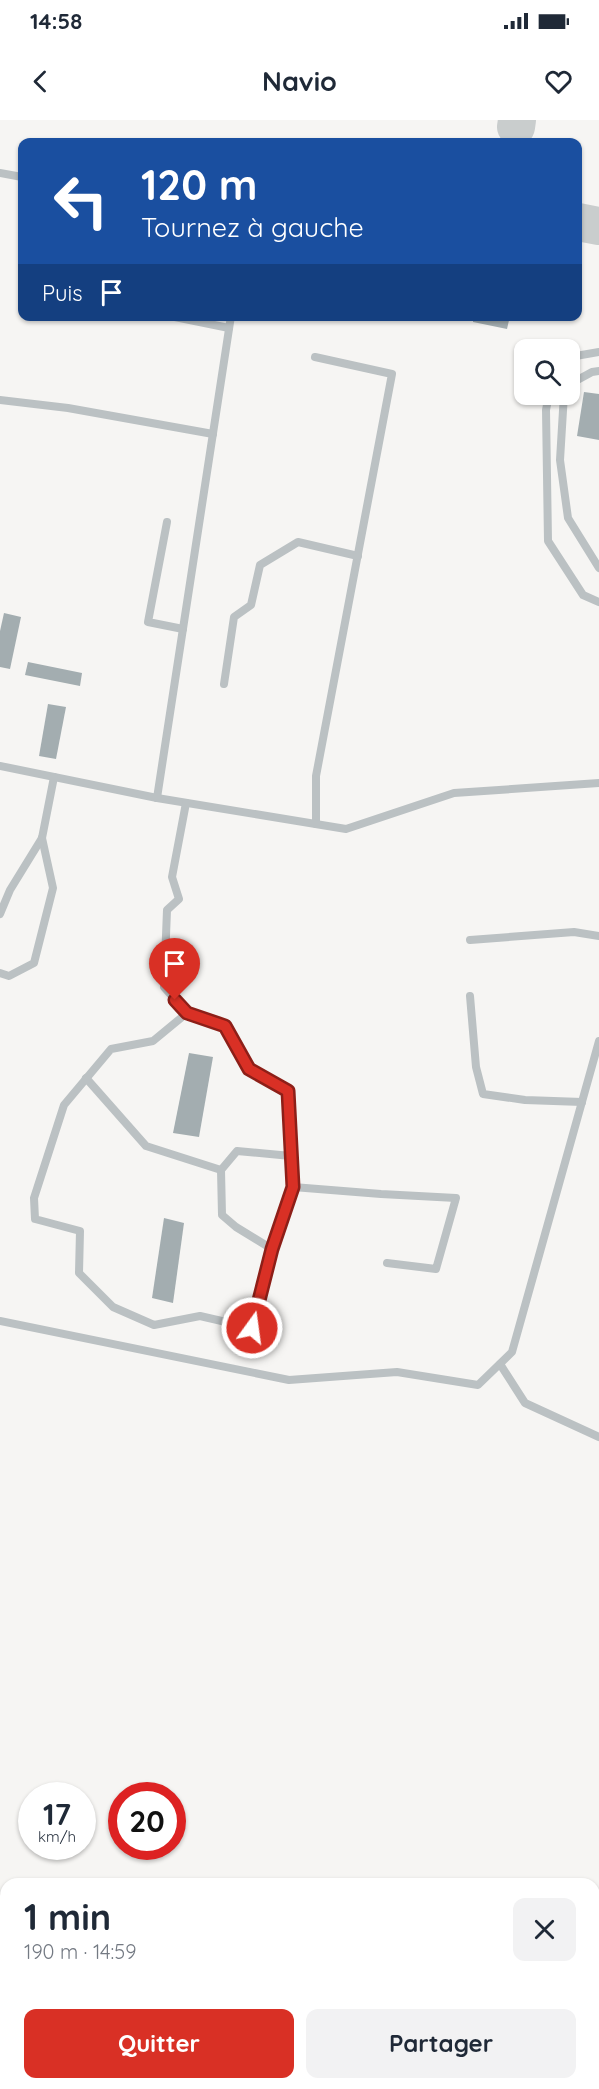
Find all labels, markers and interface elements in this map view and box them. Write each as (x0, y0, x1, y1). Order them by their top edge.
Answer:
text: 14:58 (30, 7, 82, 35)
text: Navio (262, 64, 337, 98)
icon: back (24, 65, 57, 98)
icon: heart (542, 65, 575, 98)
text: 120 m (141, 158, 258, 211)
icon: left (42, 162, 120, 240)
text: Tournez à gauche (141, 210, 364, 244)
icon: arrive (95, 276, 128, 309)
text: Puis (42, 279, 83, 307)
map controls (514, 339, 580, 405)
button: search (514, 339, 580, 405)
pin (149, 938, 200, 1000)
icon: arrive (158, 947, 191, 980)
position arrow (220, 1296, 284, 1360)
speed limit sign: 20 (108, 1782, 186, 1860)
text: 17 (43, 1795, 71, 1833)
text: km/h (38, 1827, 76, 1846)
text: 1 min (24, 1894, 111, 1939)
button: close (513, 1898, 576, 1961)
text: 190 m · 14:59 (24, 1939, 136, 1964)
button: Quitter (24, 2009, 294, 2078)
button: Partager (306, 2009, 576, 2078)

